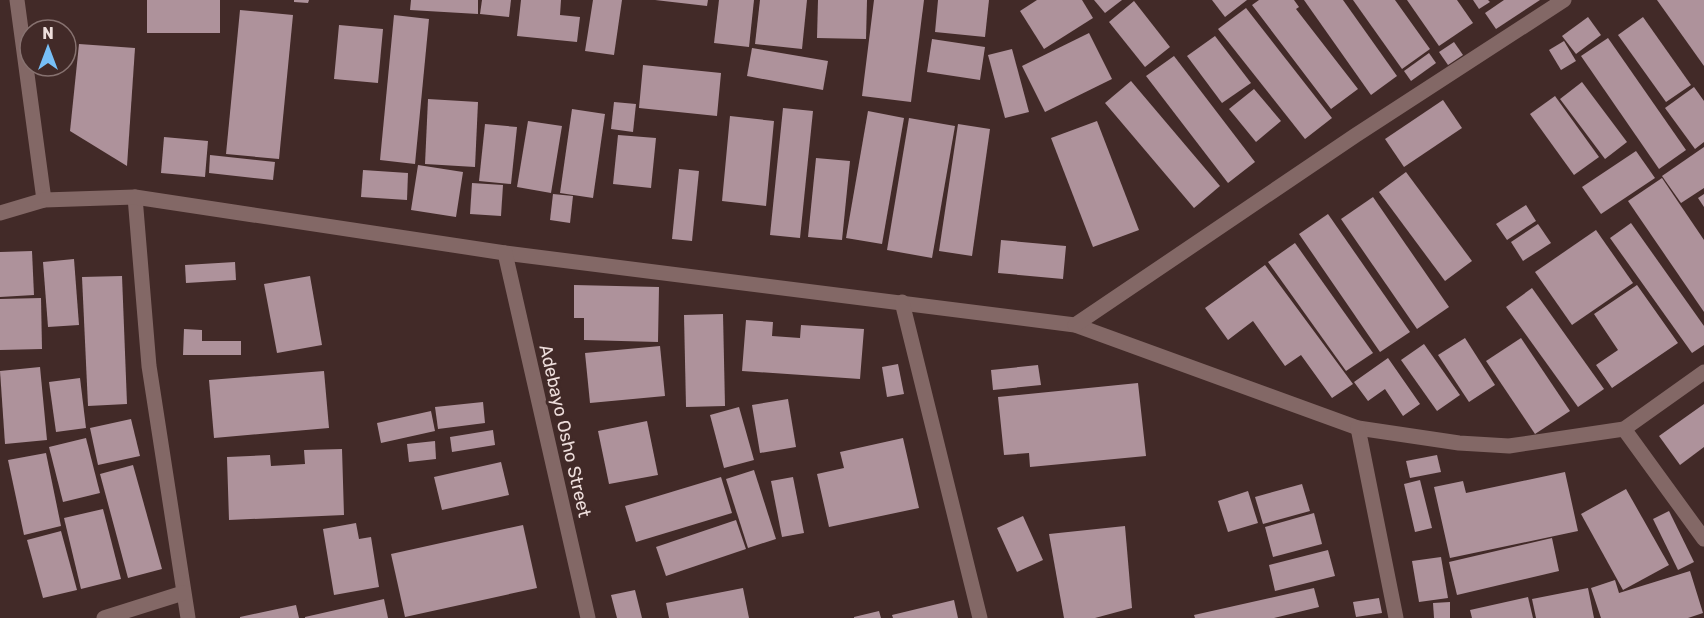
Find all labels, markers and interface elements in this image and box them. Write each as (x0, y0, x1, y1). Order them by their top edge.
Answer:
north arrow (18, 18, 78, 78)
text: N (42, 24, 54, 43)
street label: Adebayo Osho Street (534, 342, 596, 520)

